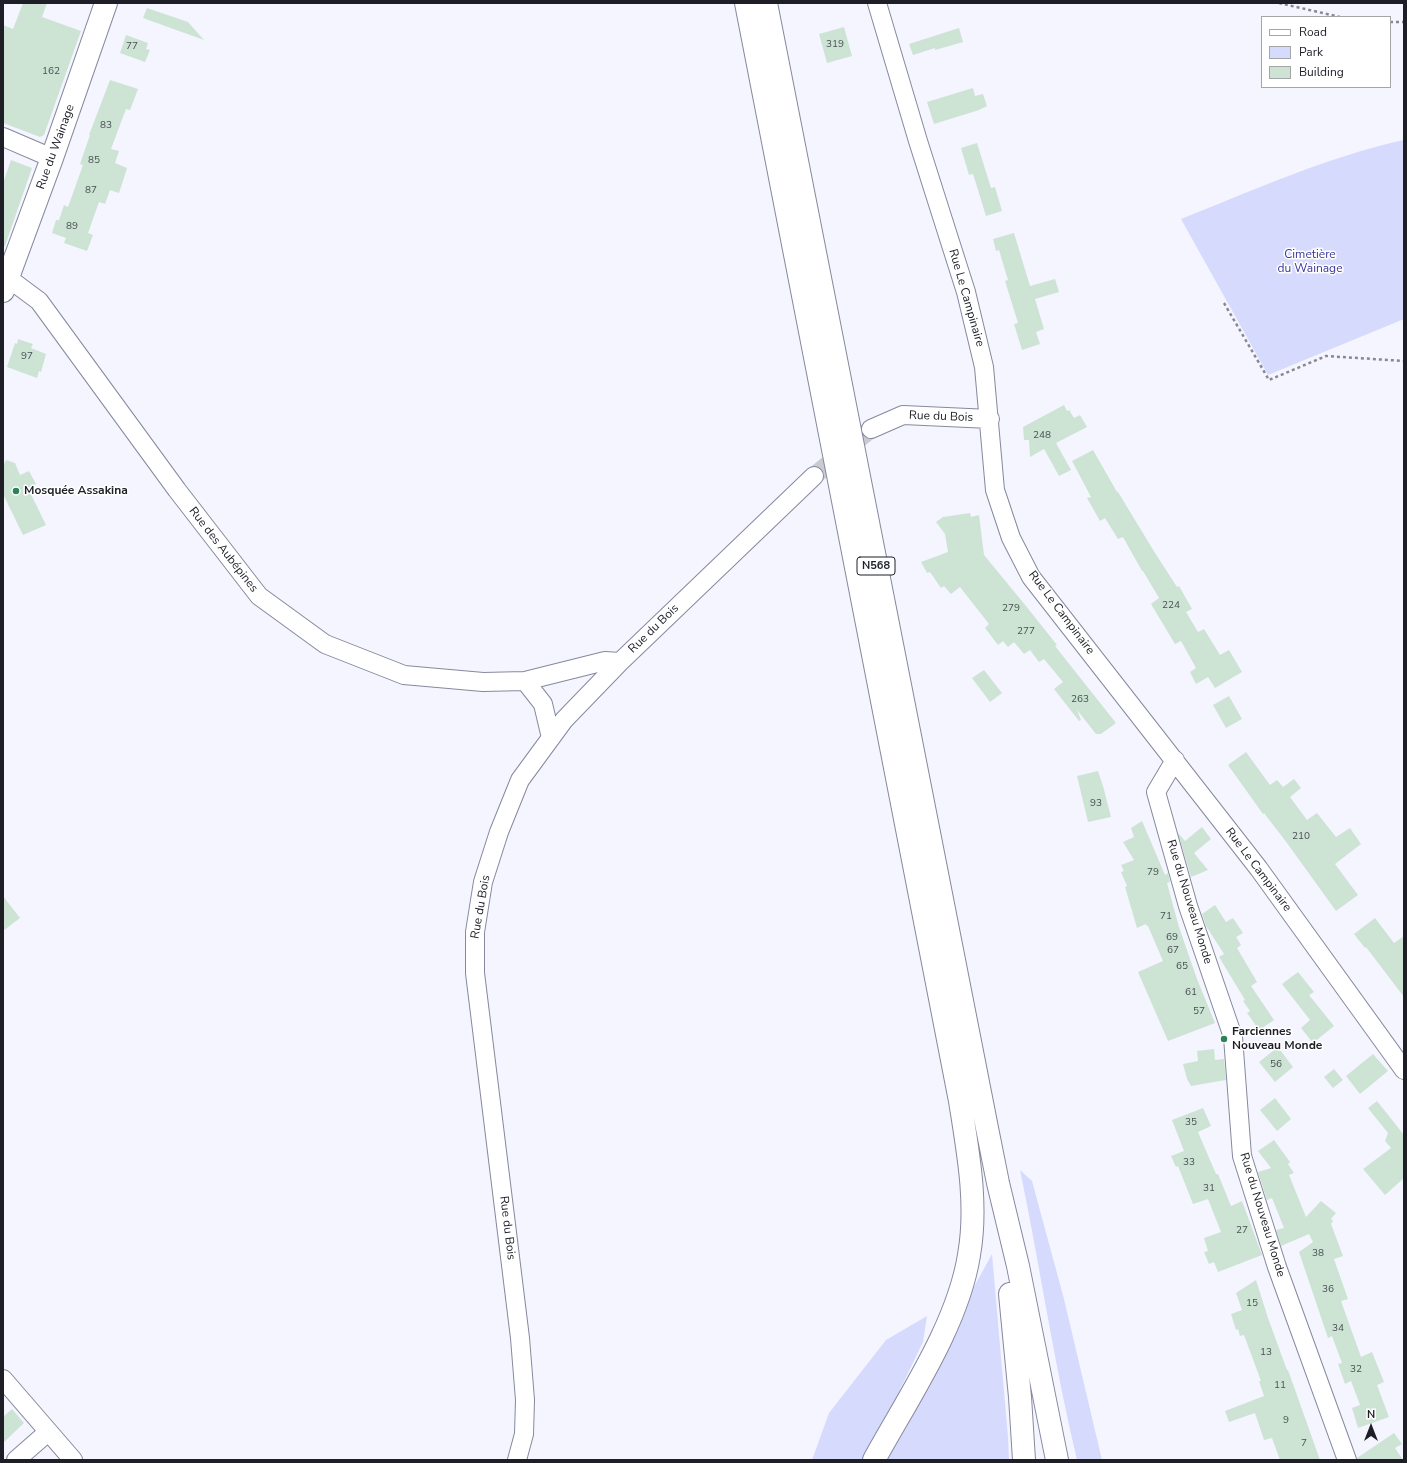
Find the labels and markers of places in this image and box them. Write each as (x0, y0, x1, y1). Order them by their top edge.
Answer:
place label: Mosquée Assakina (24, 484, 128, 498)
marker: Mosquée Assakina (11, 486, 21, 496)
place label: Farciennes Nouveau Monde (1232, 1025, 1322, 1053)
marker: Farciennes Nouveau Monde (1219, 1034, 1229, 1044)

